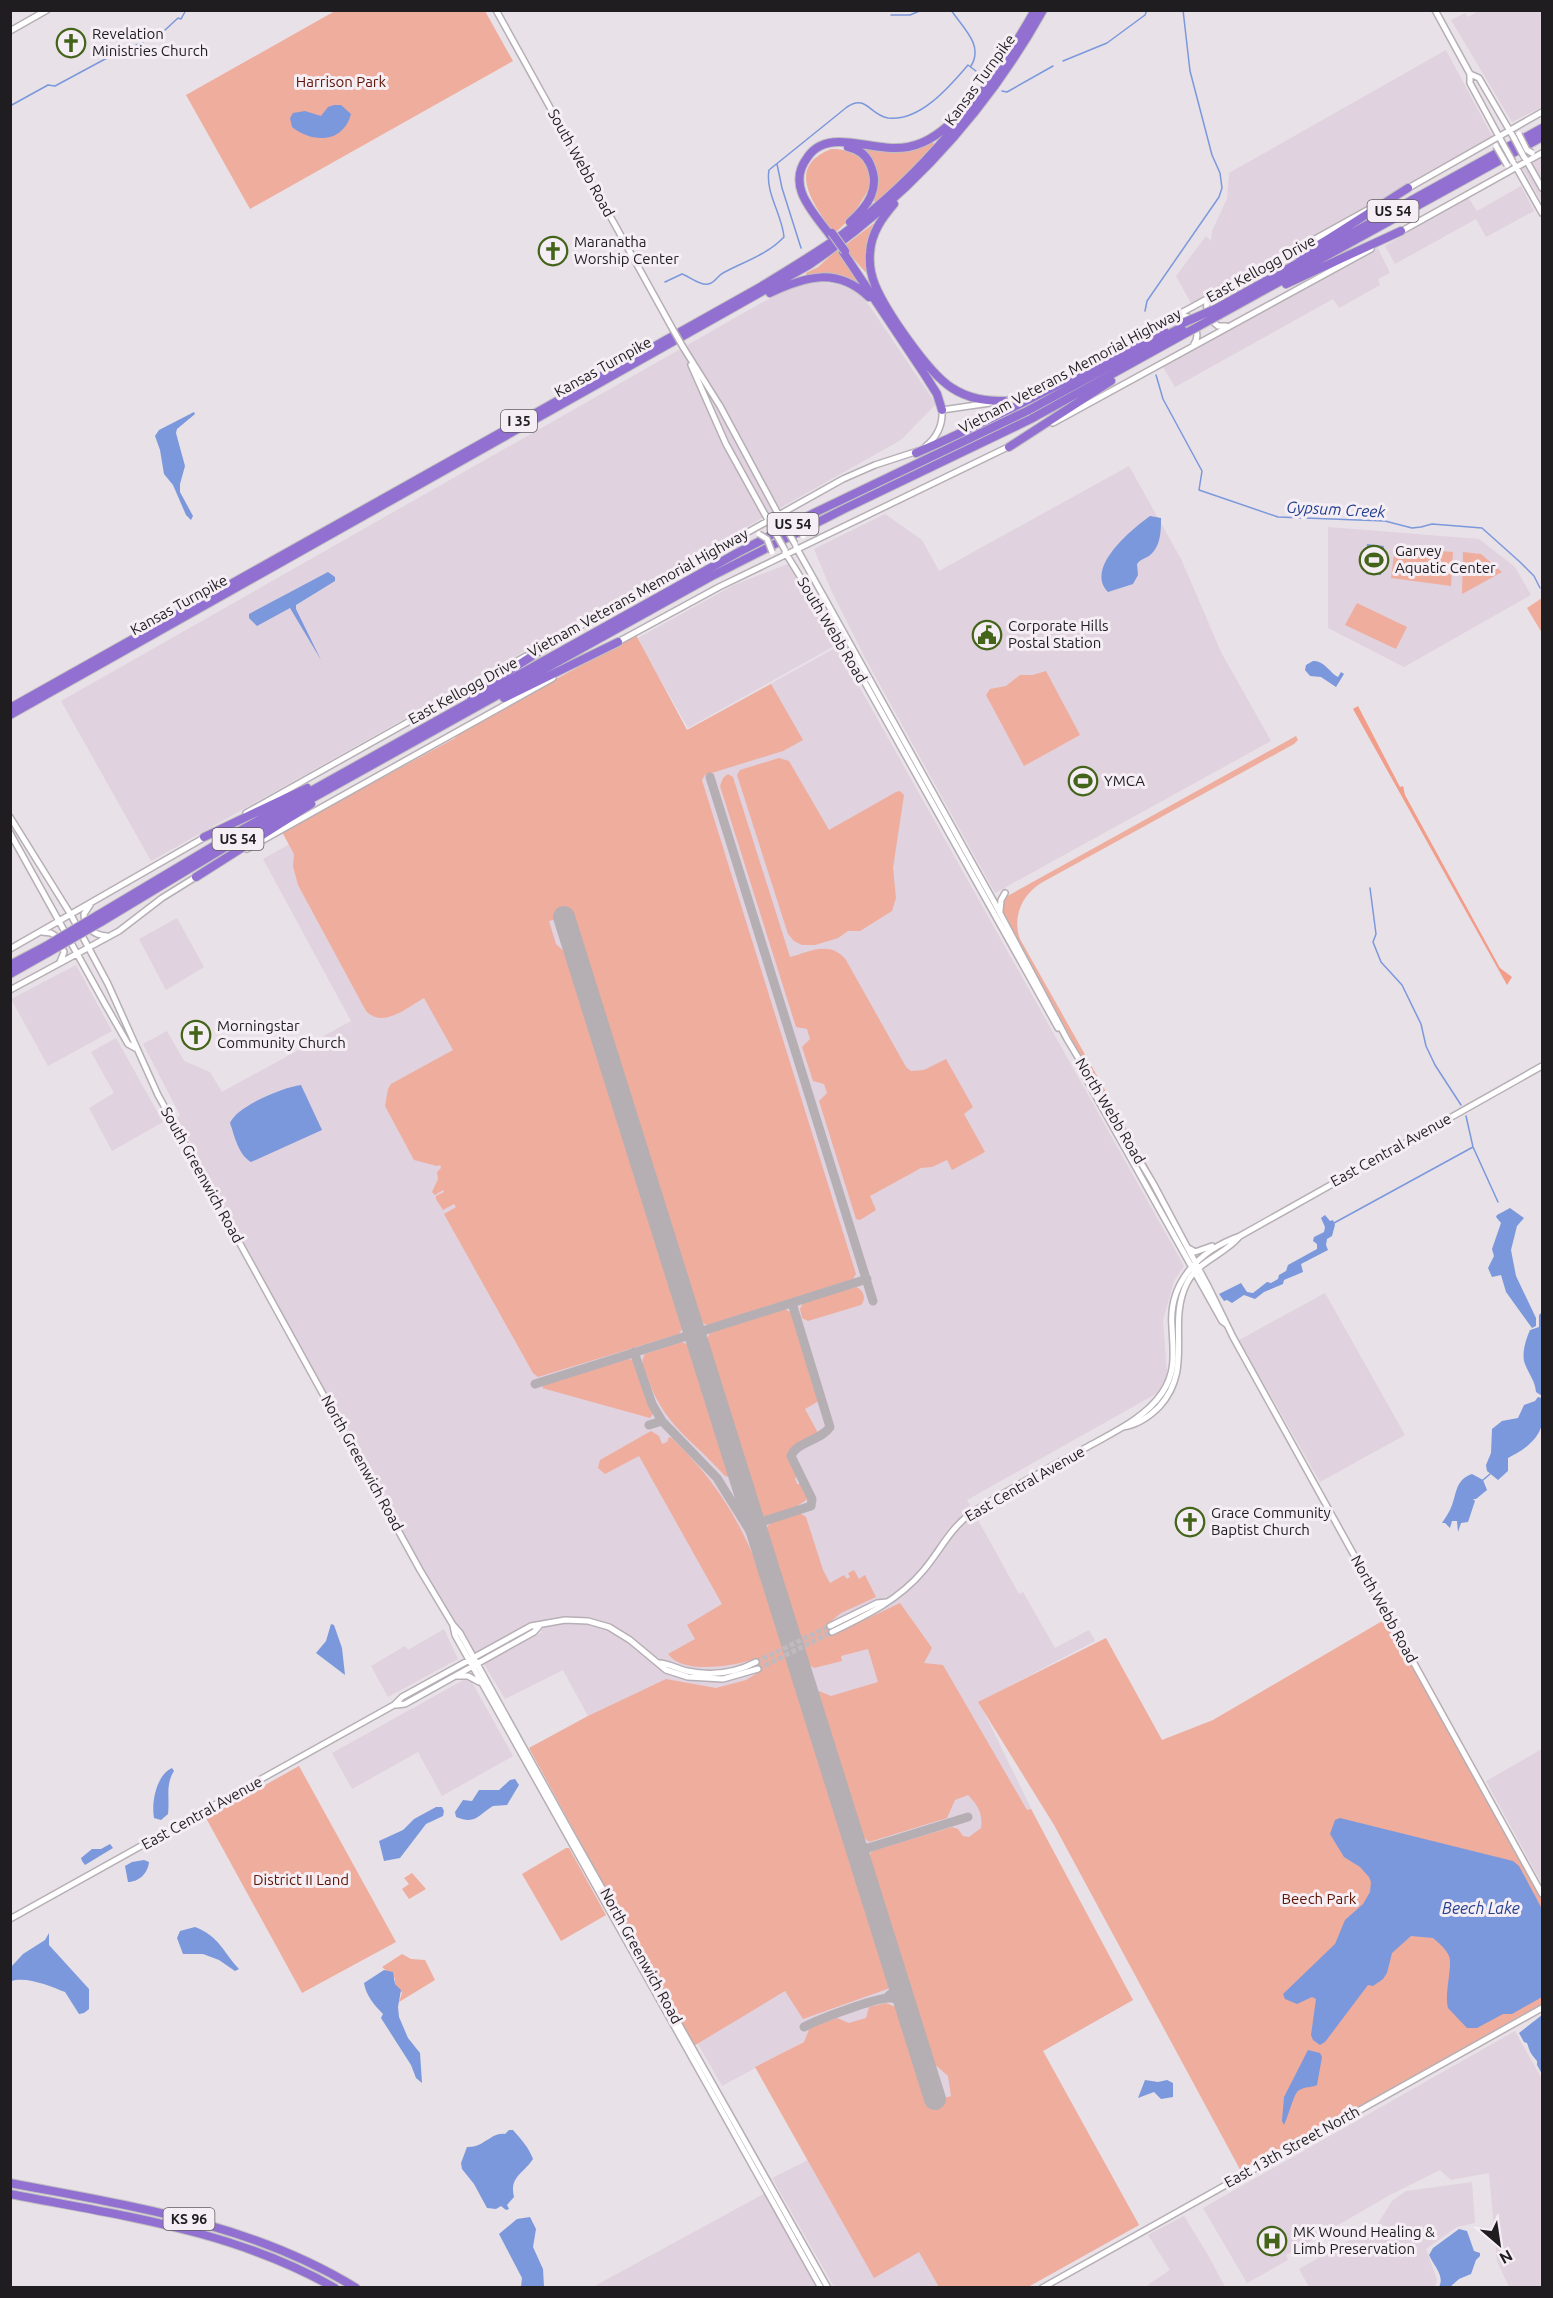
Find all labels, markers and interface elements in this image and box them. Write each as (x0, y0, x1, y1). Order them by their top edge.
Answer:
place label: Revelation Ministries Church (92, 25, 208, 59)
church icon: Revelation Ministries Church (55, 27, 87, 59)
street label: Kansas Turnpike (941, 31, 1018, 129)
park label: Harrison Park (296, 73, 387, 90)
street label: South Webb Road (545, 106, 618, 220)
road number: US 54 (1368, 200, 1418, 222)
street label: East Kellogg Drive (1203, 232, 1318, 306)
place label: Maranatha Worship Center (574, 233, 679, 267)
church icon: Maranatha Worship Center (537, 235, 569, 267)
street label: Vietnam Veterans Memorial Highway (956, 305, 1184, 437)
street label: Kansas Turnpike (551, 333, 654, 400)
road number: I 35 (501, 410, 537, 432)
water label: Gypsum Creek (1286, 497, 1387, 521)
road number: US 54 (768, 513, 818, 535)
street label: Vietnam Veterans Memorial Highway (525, 525, 751, 660)
place label: Garvey Aquatic Center (1395, 542, 1496, 576)
sports icon: Garvey Aquatic Center (1358, 544, 1390, 576)
street label: Kansas Turnpike (127, 571, 230, 638)
street label: South Webb Road (794, 574, 871, 686)
place label: Corporate Hills Postal Station (1008, 617, 1109, 651)
public building icon: Corporate Hills Postal Station (971, 619, 1003, 651)
street label: East Kellogg Drive (405, 654, 520, 728)
sports icon: YMCA (1067, 765, 1099, 797)
place label: YMCA (1104, 772, 1145, 789)
road number: US 54 (212, 828, 264, 850)
place label: Morningstar Community Church (217, 1017, 346, 1051)
church icon: Morningstar Community Church (180, 1019, 212, 1051)
street label: North Webb Road (1072, 1055, 1149, 1167)
street label: South Greenwich Road (158, 1104, 247, 1246)
street label: East Central Avenue (1328, 1109, 1454, 1190)
street label: North Greenwich Road (318, 1392, 407, 1534)
street label: East Central Avenue (962, 1442, 1088, 1525)
place label: Grace Community Baptist Church (1211, 1504, 1331, 1538)
church icon: Grace Community Baptist Church (1174, 1506, 1206, 1538)
street label: North Webb Road (1348, 1552, 1421, 1666)
street label: East Central Avenue (139, 1772, 265, 1853)
park label: District II Land (253, 1871, 349, 1888)
street label: North Greenwich Road (597, 1885, 686, 2027)
park label: Beech Park (1282, 1890, 1357, 1907)
water label: Beech Lake (1442, 1899, 1520, 1917)
street label: East 13th Street North (1221, 2102, 1362, 2191)
road number: KS 96 (164, 2208, 214, 2230)
north arrow (1469, 2214, 1529, 2274)
place label: MK Wound Healing & Limb Preservation (1293, 2223, 1435, 2257)
hospital icon: MK Wound Healing & Limb Preservation (1256, 2225, 1288, 2257)
text: N (1497, 2246, 1516, 2268)

